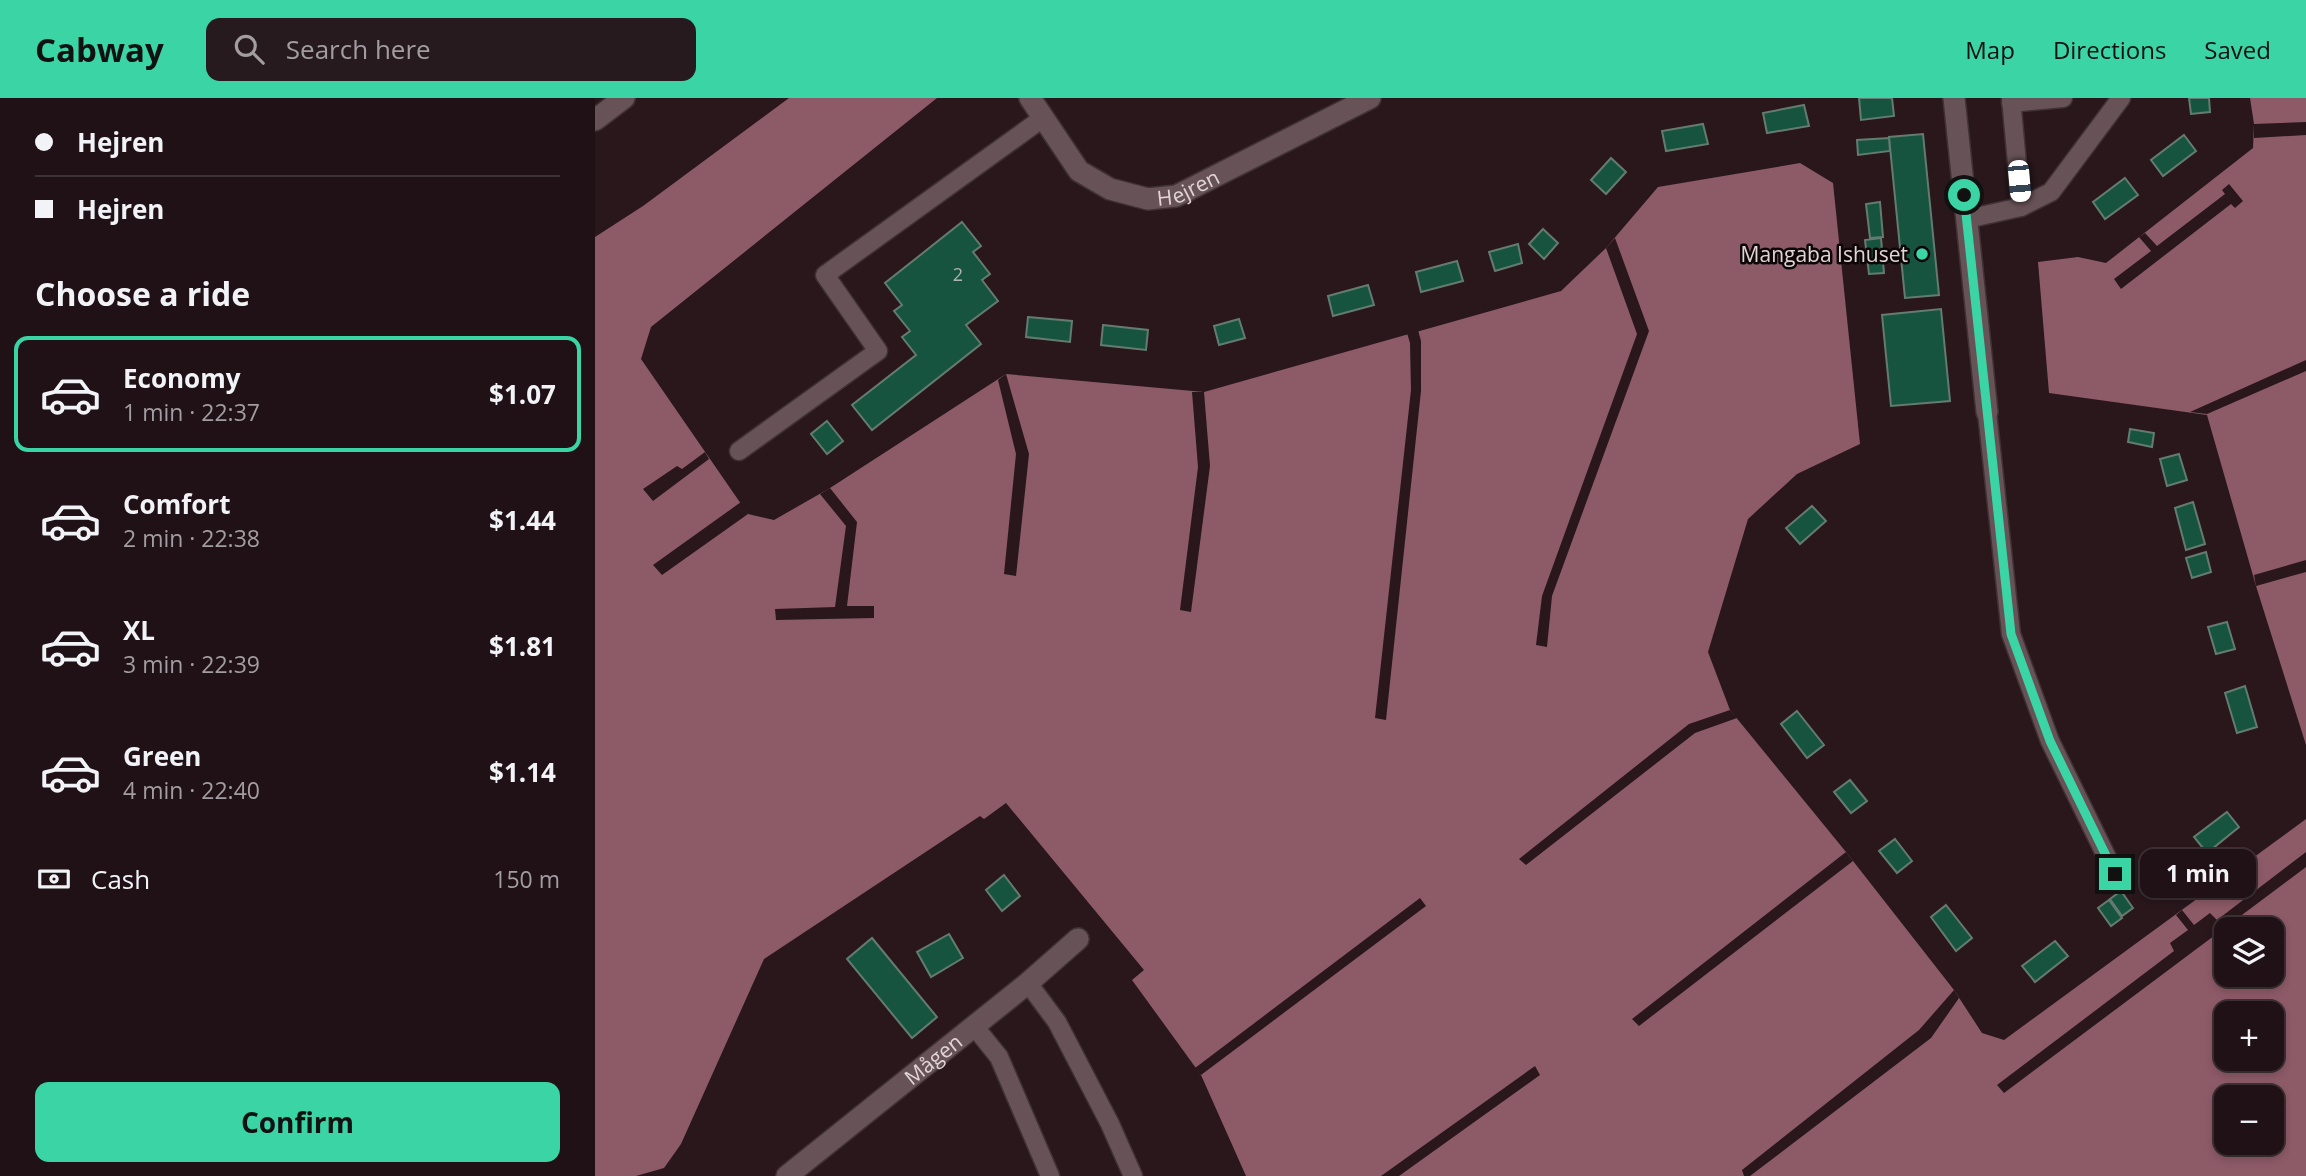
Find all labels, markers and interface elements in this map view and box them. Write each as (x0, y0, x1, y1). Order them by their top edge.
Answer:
search box (206, 18, 696, 81)
text: Cabway (35, 27, 164, 72)
icon: search (230, 30, 268, 68)
text: Search here (286, 31, 431, 67)
text: Map (1965, 33, 2015, 66)
text: Directions (2053, 33, 2166, 66)
text: Saved (2204, 33, 2271, 66)
text: Hejren (77, 124, 164, 160)
car (2007, 159, 2032, 203)
street label: Hejren (1155, 162, 1224, 212)
route start (1948, 179, 1980, 211)
text: Hejren (77, 191, 164, 227)
place label: Mangaba Ishuset (1741, 240, 1908, 268)
marker: Mangaba Ishuset (1914, 246, 1930, 262)
house number: 2 (953, 262, 963, 286)
text: Choose a ride (35, 272, 250, 315)
text: Economy (123, 360, 241, 396)
icon: car (39, 363, 102, 426)
text: $1.07 (489, 376, 556, 412)
text: 1 min · 22:37 (123, 396, 260, 428)
text: Comfort (123, 486, 230, 522)
icon: car (39, 489, 102, 552)
text: $1.44 (489, 502, 556, 538)
text: 2 min · 22:38 (123, 522, 260, 554)
text: XL (123, 612, 155, 648)
icon: car (39, 615, 102, 678)
text: $1.81 (489, 628, 556, 664)
text: 3 min · 22:39 (123, 648, 260, 680)
text: Green (123, 738, 201, 774)
icon: car (39, 741, 102, 804)
text: $1.14 (489, 754, 556, 790)
text: 4 min · 22:40 (123, 774, 260, 806)
callout: 1 min (2139, 850, 2255, 898)
text: 1 min (2166, 857, 2230, 889)
route end (2099, 858, 2131, 890)
icon: cash (35, 860, 73, 898)
text: Cash (91, 861, 150, 897)
text: 150 m (493, 863, 560, 895)
map controls (2214, 917, 2284, 1155)
button: layers (2214, 917, 2284, 987)
button: + (2214, 1001, 2284, 1071)
street label: Mågen (898, 1027, 968, 1091)
button: Confirm (35, 1082, 560, 1162)
button: − (2214, 1085, 2284, 1155)

